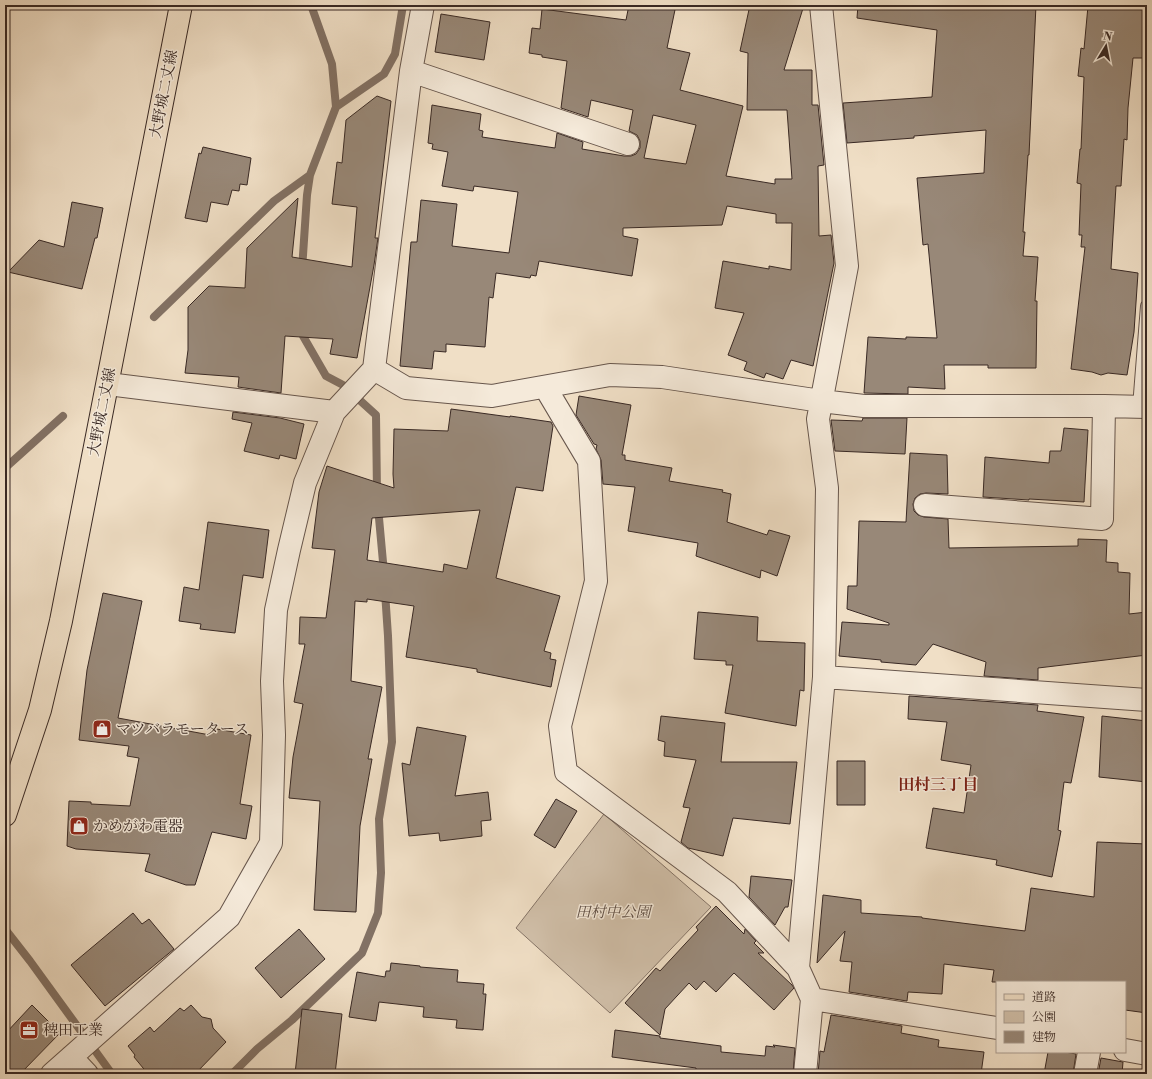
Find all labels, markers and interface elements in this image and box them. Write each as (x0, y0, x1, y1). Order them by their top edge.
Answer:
north arrow (1086, 26, 1126, 66)
text: N (1102, 29, 1113, 45)
street label: 大野城二丈線 (146, 48, 182, 140)
street label: 大野城二丈線 (84, 366, 120, 458)
shop icon: マツバラモータース (91, 718, 113, 740)
place label: マツバラモータース (116, 720, 249, 739)
district label: 田村三丁目 (898, 775, 978, 795)
shop icon: かめがわ電器 (68, 815, 90, 837)
place label: かめがわ電器 (93, 817, 183, 836)
park label: 田村中公園 (575, 903, 653, 922)
legend (996, 981, 1126, 1053)
text: 道路 (1032, 990, 1056, 1005)
text: 公園 (1032, 1010, 1056, 1025)
office icon: 稗田工業 (18, 1019, 40, 1041)
place label: 稗田工業 (43, 1021, 103, 1040)
text: 建物 (1032, 1030, 1056, 1045)

